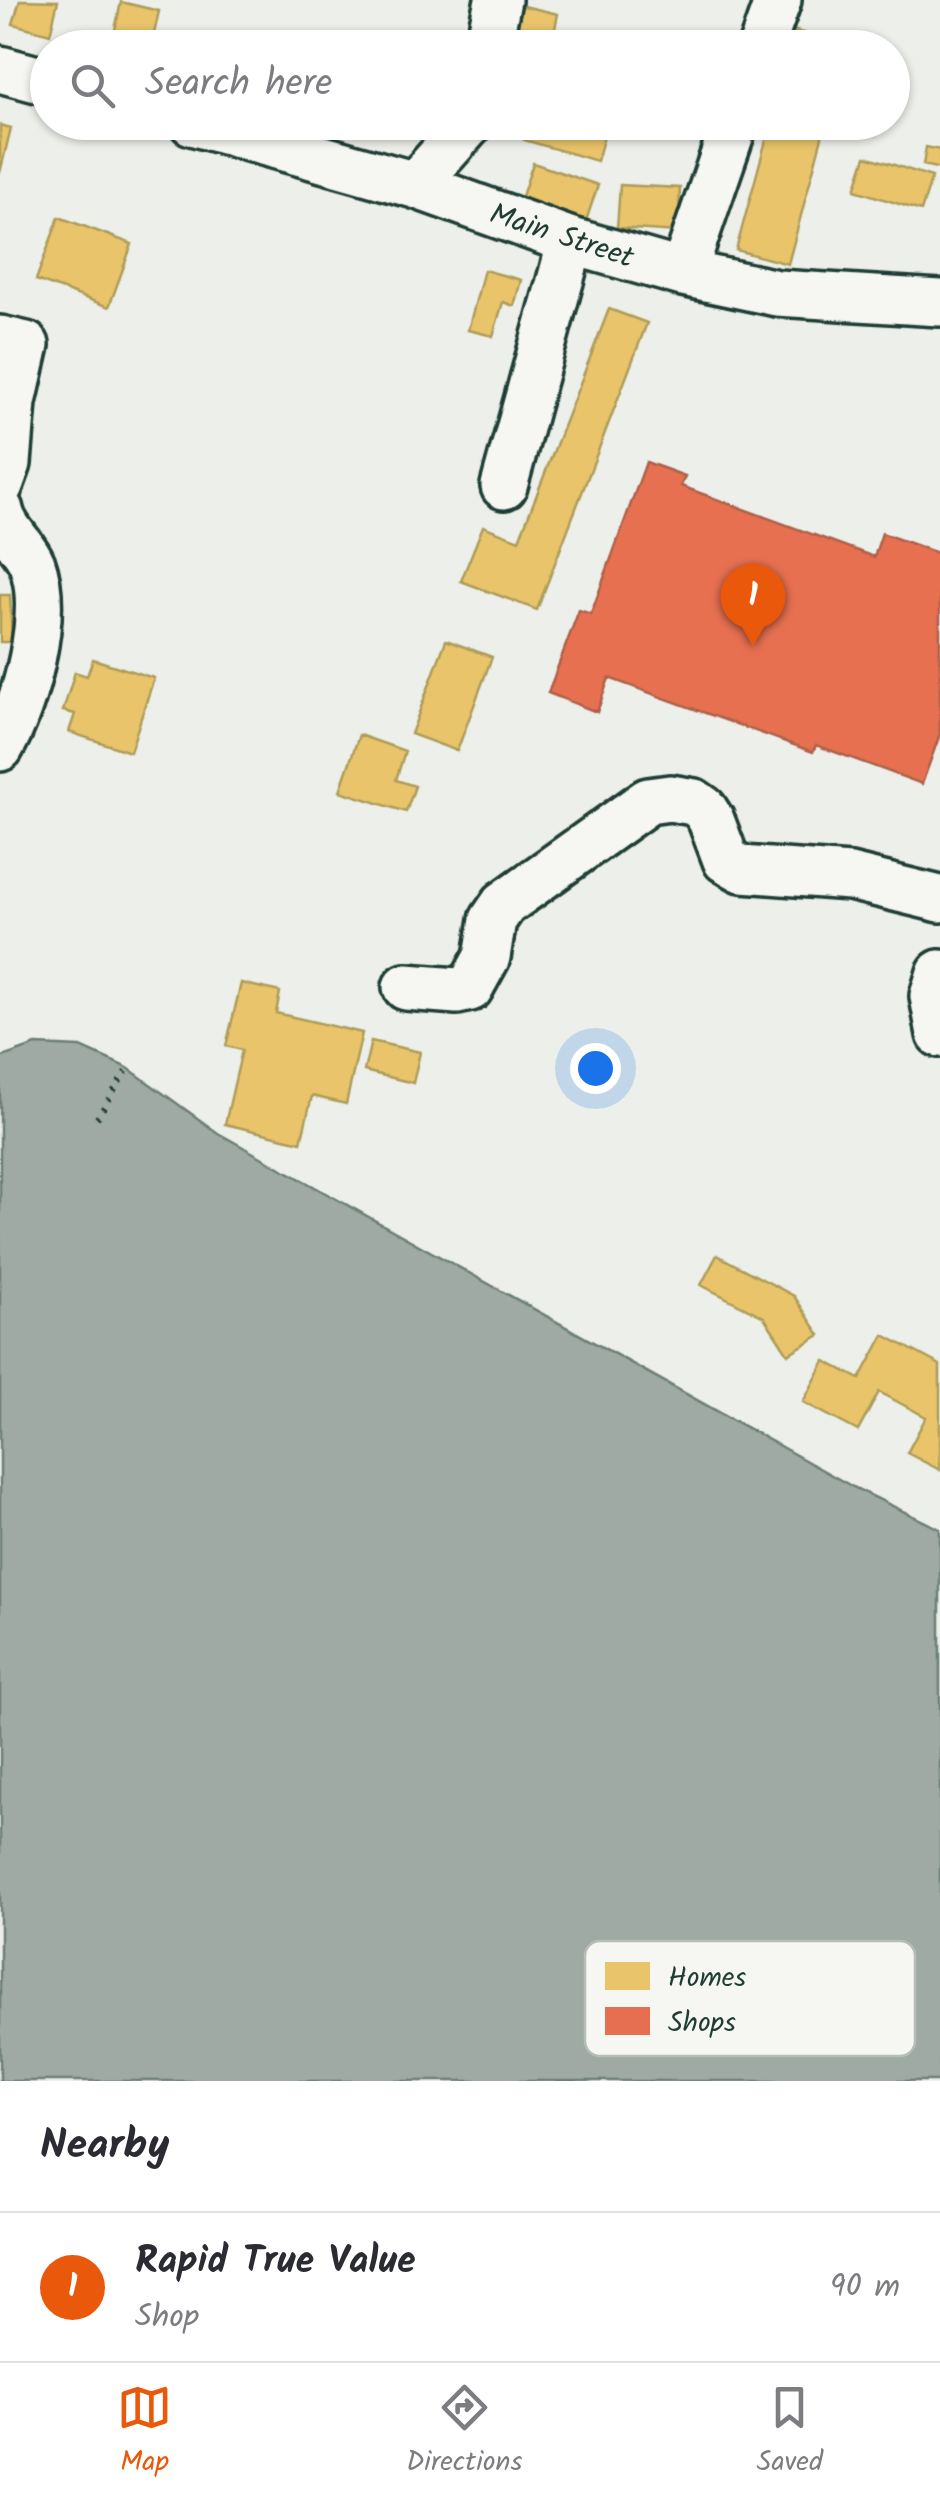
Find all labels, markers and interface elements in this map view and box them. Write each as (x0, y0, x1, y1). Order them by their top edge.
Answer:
search box (30, 30, 910, 140)
text: Search here (145, 55, 332, 115)
icon: search (65, 58, 120, 113)
street label: Main Street (483, 191, 640, 283)
pin: 1 (720, 564, 786, 646)
your location (570, 1043, 621, 1094)
legend (585, 1941, 915, 2056)
text: Homes (668, 1956, 746, 2001)
text: Shops (668, 2001, 736, 2046)
text: Nearby (40, 2113, 169, 2180)
text: Rapid True Value (135, 2232, 415, 2292)
text: 1 (68, 2262, 77, 2313)
text: 90 m (830, 2262, 900, 2313)
text: Shop (135, 2292, 199, 2343)
tab: Map (117, 2380, 172, 2485)
tab: Directions (406, 2380, 522, 2485)
tab: Saved (757, 2380, 823, 2485)

